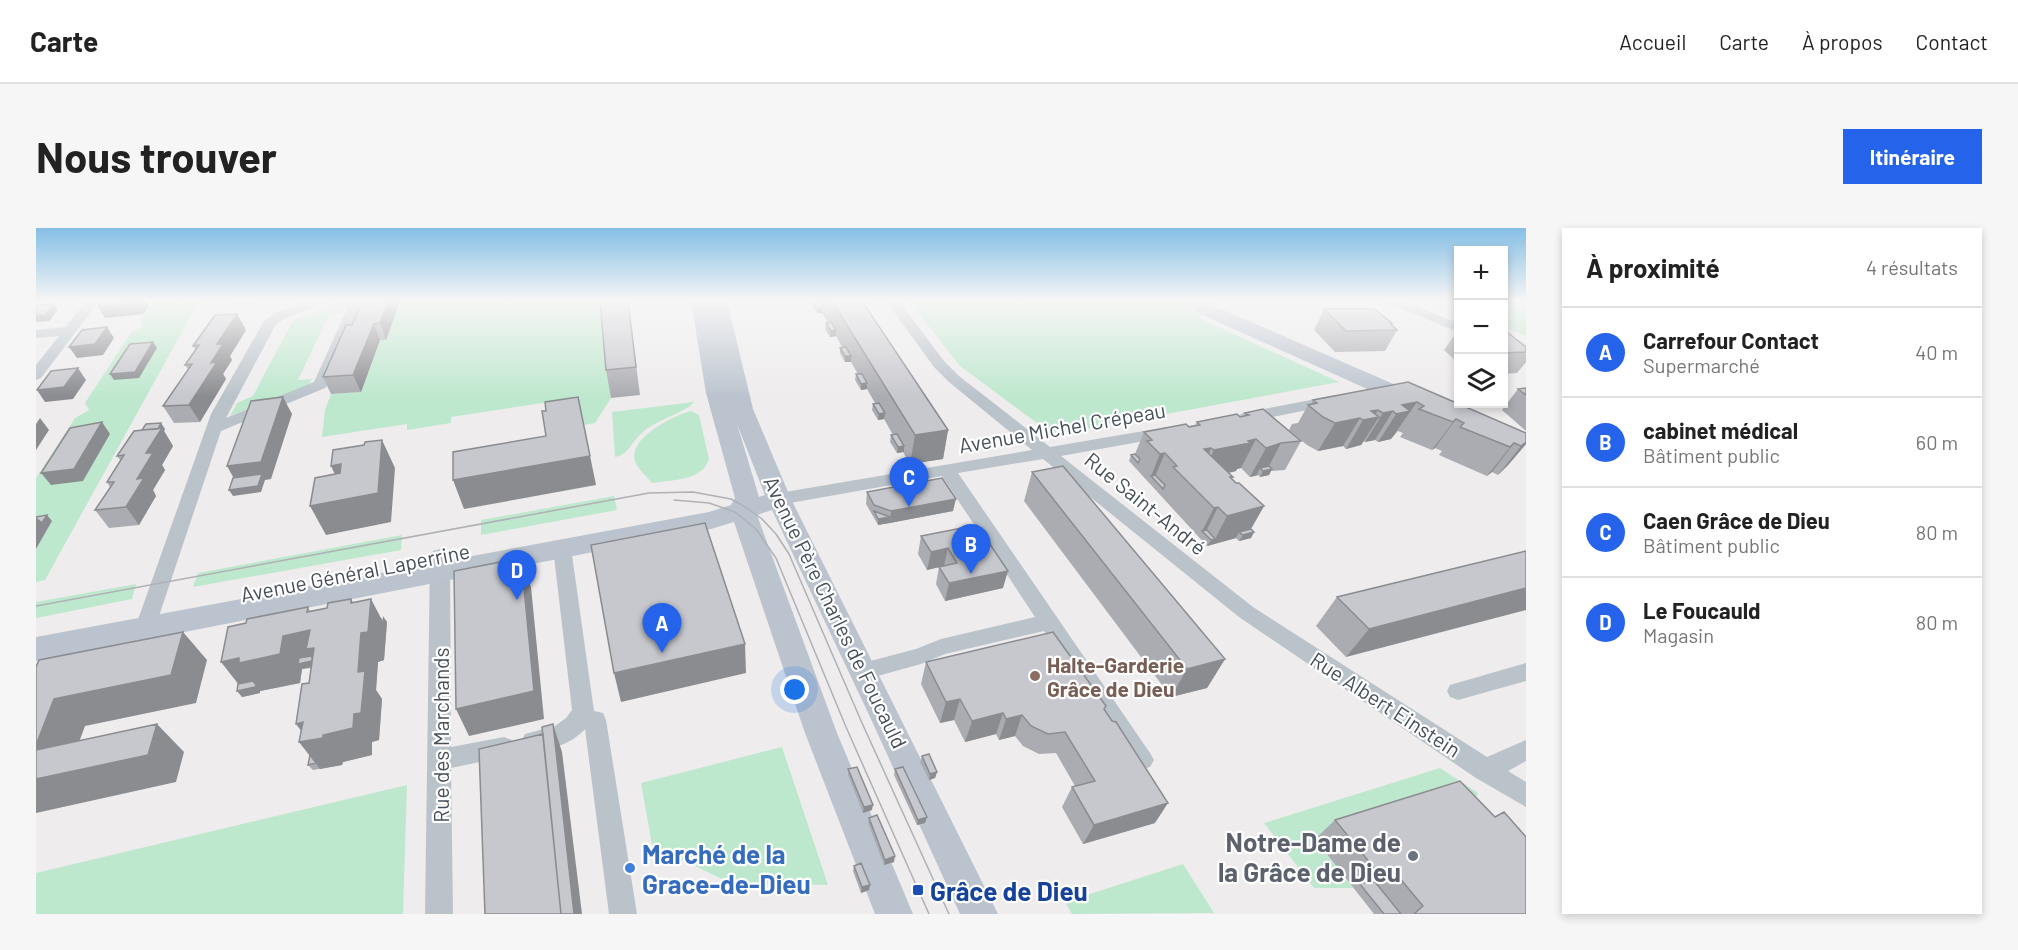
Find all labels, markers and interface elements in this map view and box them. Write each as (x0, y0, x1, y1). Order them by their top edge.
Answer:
text: Carte (30, 24, 98, 58)
text: Accueil (1619, 29, 1686, 54)
text: Carte (1719, 29, 1769, 54)
text: À propos (1802, 29, 1883, 54)
text: Contact (1916, 29, 1988, 54)
button: Itinéraire (1843, 129, 1982, 184)
text: Nous trouver (36, 131, 277, 181)
map controls (1454, 246, 1508, 408)
button: + (1454, 246, 1508, 300)
text: À proximité (1586, 252, 1720, 283)
text: 4 résultats (1866, 255, 1958, 279)
button: − (1454, 300, 1508, 354)
text: Carrefour Contact (1643, 327, 1819, 353)
text: A (1599, 340, 1612, 364)
text: 40 m (1915, 340, 1958, 364)
text: Supermarché (1643, 353, 1760, 377)
button: layers (1454, 354, 1508, 408)
street label: Avenue Michel Crépeau (957, 396, 1167, 458)
text: cabinet médical (1643, 417, 1798, 443)
text: B (1599, 430, 1612, 454)
text: 60 m (1916, 430, 1958, 454)
text: Bâtiment public (1643, 443, 1780, 467)
street label: Rue Saint-André (1080, 446, 1212, 560)
pin: C (890, 458, 928, 507)
street label: Avenue Père Charles de Foucauld (759, 472, 913, 752)
text: Caen Grâce de Dieu (1643, 507, 1830, 533)
text: C (1599, 520, 1612, 544)
text: 80 m (1916, 520, 1958, 544)
pin: B (952, 524, 990, 574)
text: Bâtiment public (1643, 533, 1780, 557)
street label: Avenue Général Laperrine (238, 537, 472, 607)
pin: D (498, 550, 536, 600)
text: Le Foucauld (1643, 597, 1761, 623)
pin: A (642, 604, 682, 653)
text: D (1599, 610, 1612, 634)
text: 80 m (1916, 610, 1958, 634)
text: Magasin (1643, 623, 1714, 647)
street label: Rue Albert Einstein (1306, 646, 1466, 762)
street label: Rue des Marchands (428, 647, 453, 823)
place label: Halte-Garderie Grâce de Dieu (1047, 652, 1184, 701)
marker: Halte-Garderie Grâce de Dieu (1028, 669, 1042, 683)
your location (780, 675, 809, 704)
place label: Notre-Dame de la Grâce de Dieu (1218, 826, 1401, 887)
place label: Marché de la Grace-de-Dieu (642, 838, 811, 899)
marker: Notre-Dame de la Grâce de Dieu (1406, 849, 1420, 863)
marker: Marché de la Grace-de-Dieu (623, 861, 637, 875)
place label: Grâce de Dieu (930, 875, 1088, 906)
marker: Grâce de Dieu (911, 883, 925, 897)

